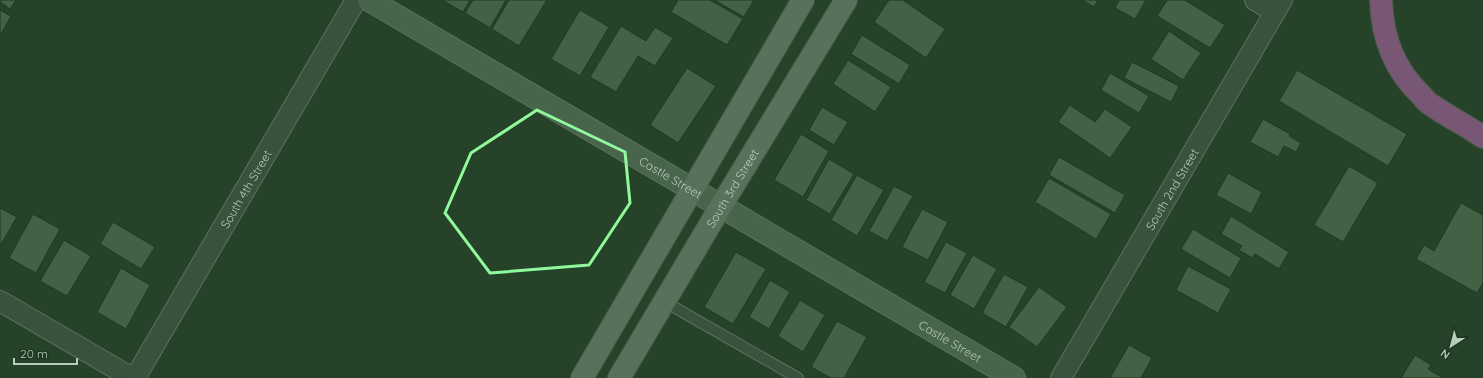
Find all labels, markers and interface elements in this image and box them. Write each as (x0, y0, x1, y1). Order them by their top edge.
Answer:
street label: South 2nd Street (1142, 145, 1201, 232)
street label: South 3rd Street (703, 146, 761, 230)
street label: South 4th Street (217, 147, 274, 231)
street label: Castle Street (637, 153, 705, 201)
street label: Castle Street (916, 317, 985, 365)
north arrow (1431, 326, 1471, 366)
scale bar (14, 340, 77, 366)
text: 20 m (20, 346, 48, 361)
text: N (1438, 346, 1453, 362)

